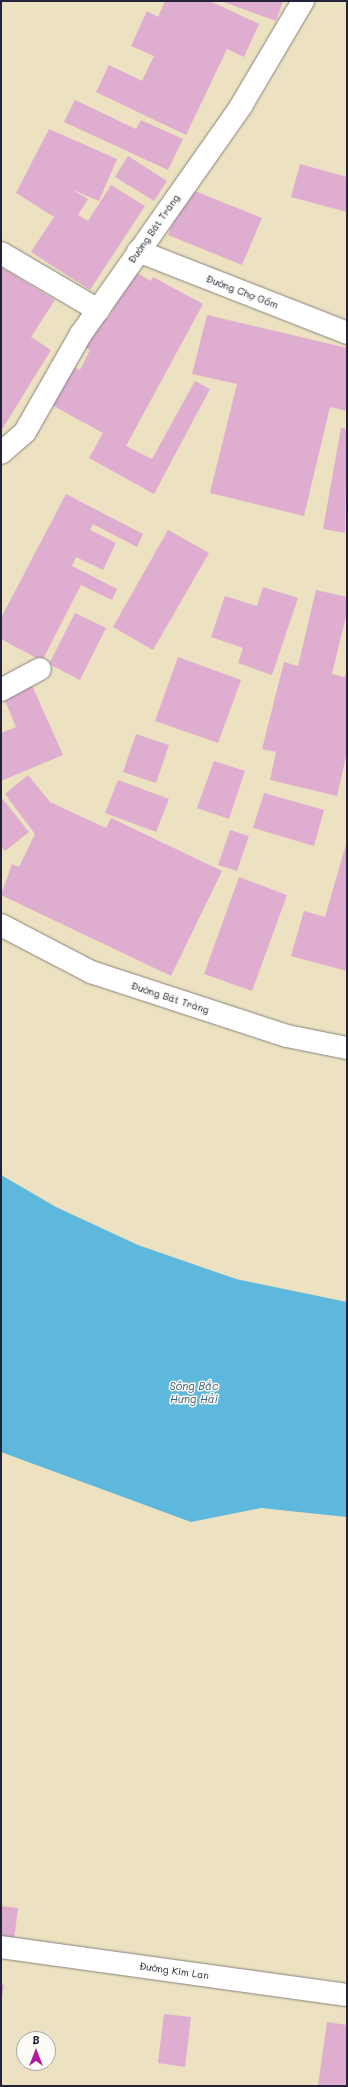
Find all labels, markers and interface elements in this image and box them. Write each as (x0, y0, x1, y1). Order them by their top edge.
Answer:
street label: Đường Bát Tràng (126, 192, 182, 266)
street label: Đường Chợ Gốm (204, 273, 280, 311)
street label: Đường Bát Tràng (129, 980, 211, 1016)
water label: Sông Bắc Hưng Hải (170, 1380, 218, 1406)
street label: Đường Kim Lan (138, 1960, 210, 1982)
north arrow (16, 2031, 56, 2071)
text: B (32, 2032, 40, 2047)

